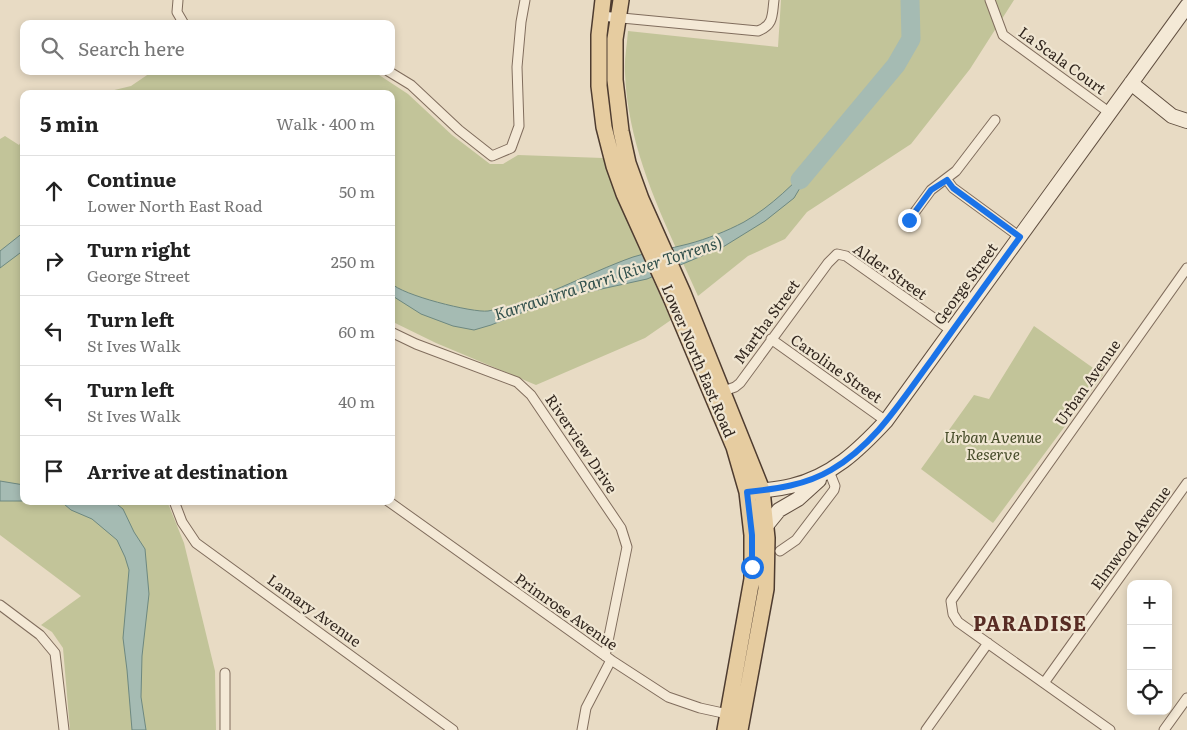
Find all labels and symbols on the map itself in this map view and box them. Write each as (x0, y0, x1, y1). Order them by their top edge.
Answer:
street label: La Scala Court (1014, 20, 1111, 99)
route end (898, 209, 921, 232)
water label: Karrawirra Parri (River Torrens) (491, 229, 725, 325)
street label: Alder Street (849, 237, 933, 305)
street label: George Street (927, 237, 1002, 329)
street label: Martha Street (727, 274, 804, 368)
street label: Lower North East Road (657, 280, 742, 441)
street label: Caroline Street (786, 328, 887, 408)
street label: Urban Avenue (1048, 334, 1125, 430)
street label: Riverview Drive (540, 389, 624, 498)
park label: Urban Avenue Reserve (944, 425, 1042, 465)
street label: Elmwood Avenue (1084, 480, 1176, 594)
route start (741, 556, 764, 579)
street label: Primrose Avenue (511, 567, 623, 655)
street label: Lamary Avenue (263, 568, 367, 652)
district label: PARADISE (973, 607, 1087, 637)

